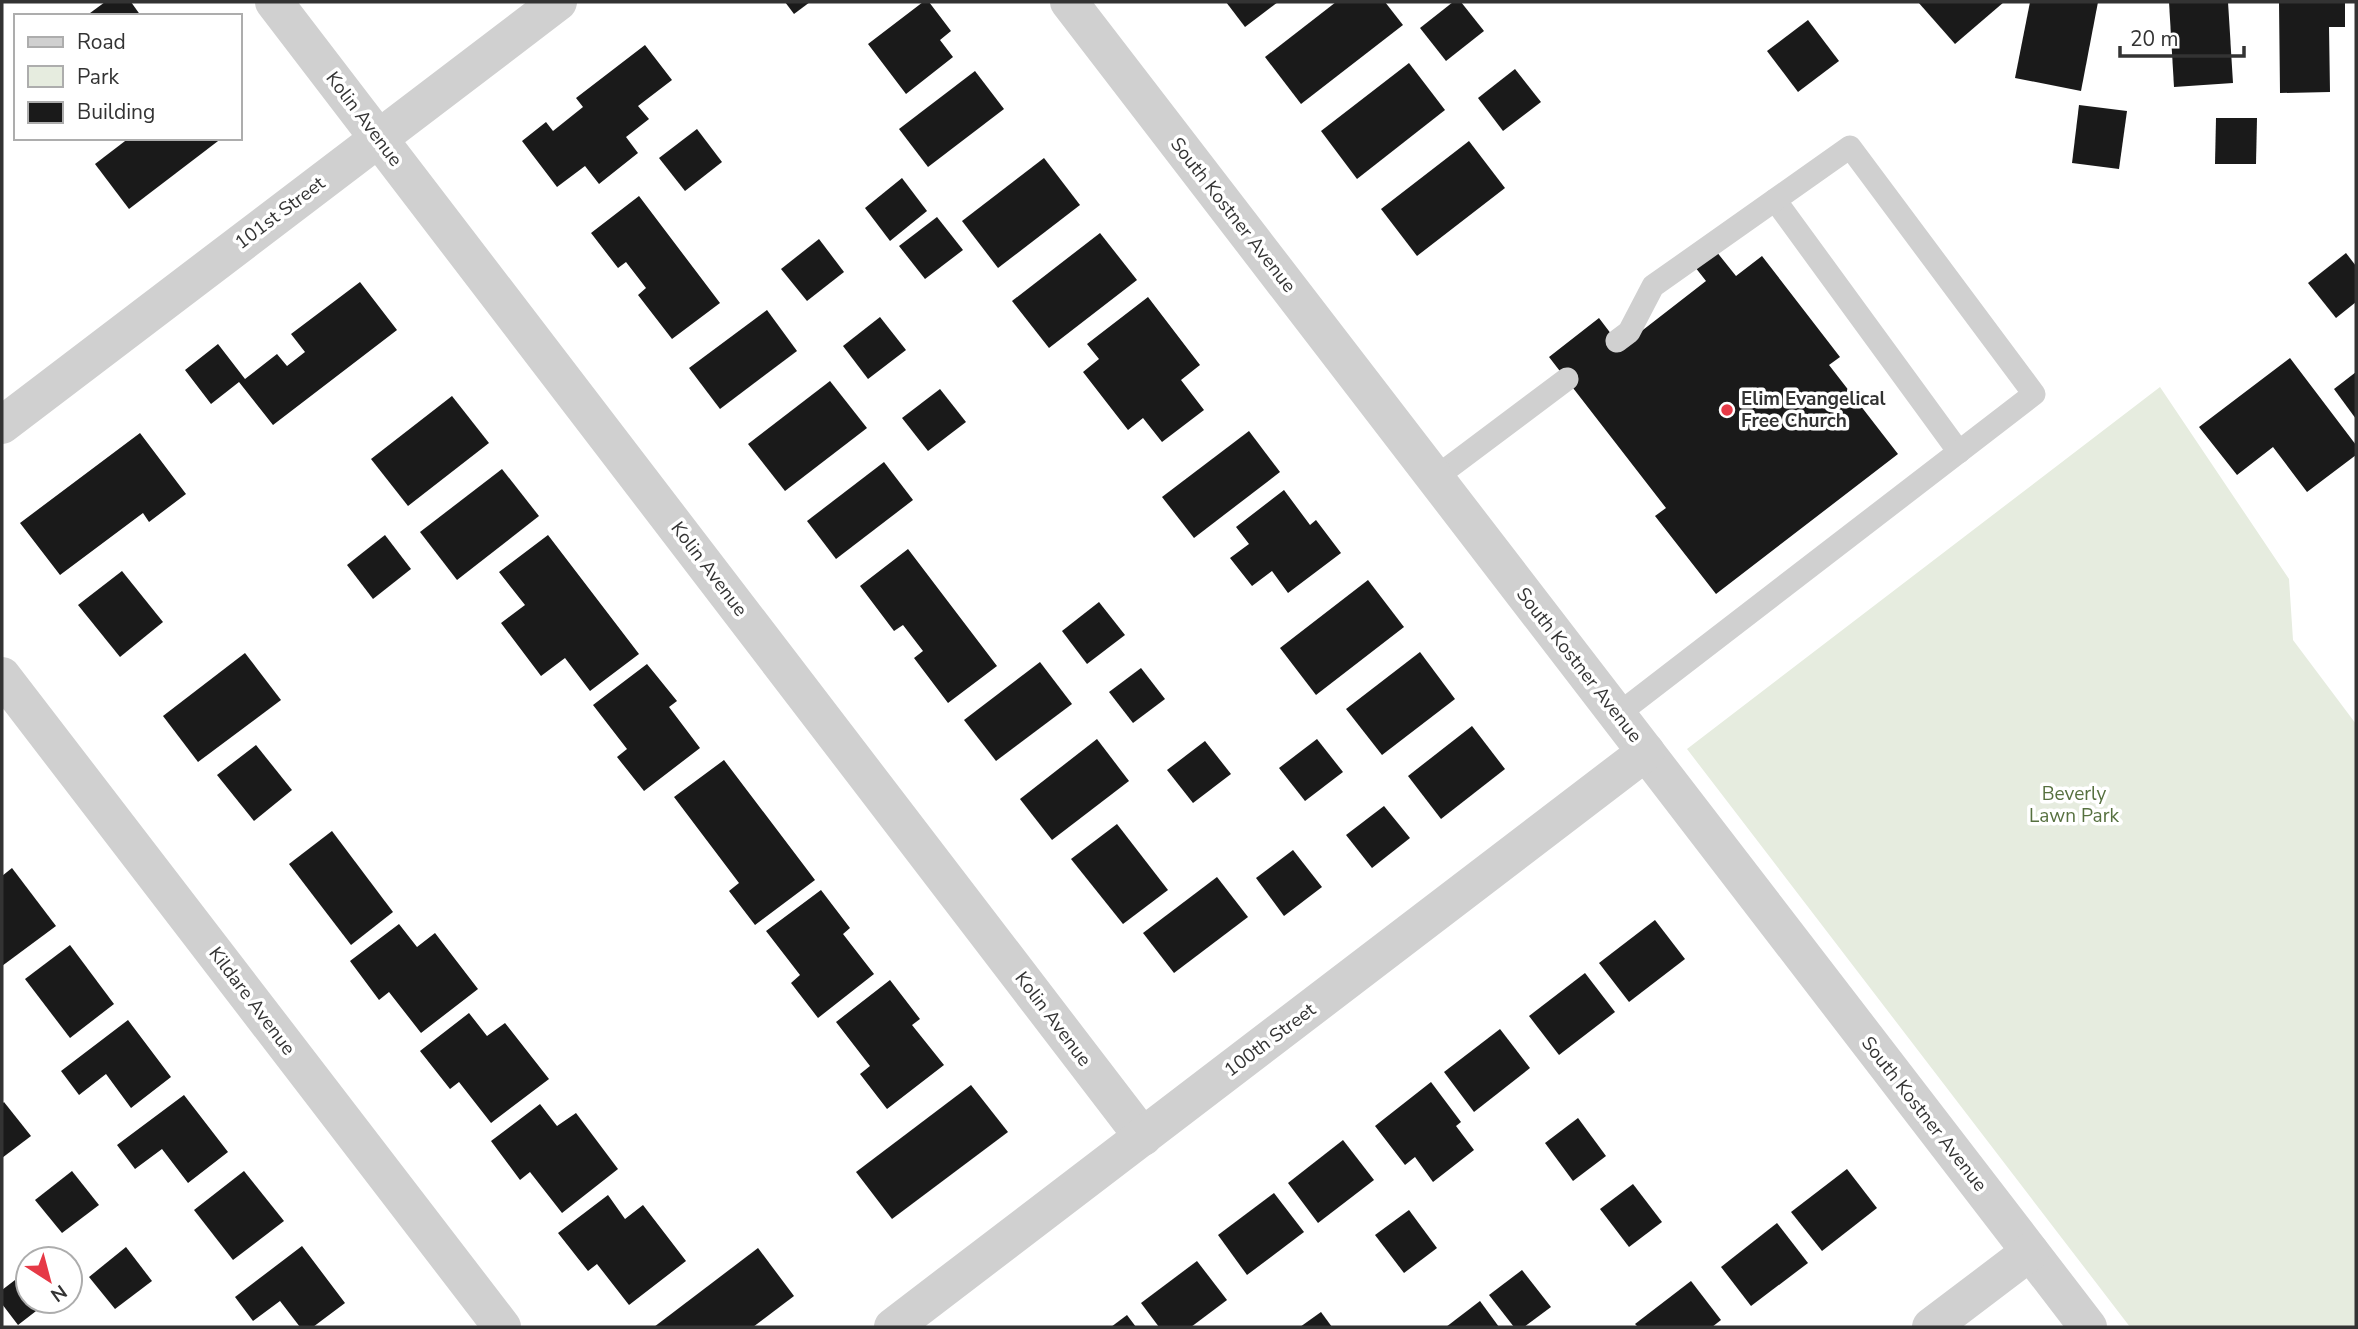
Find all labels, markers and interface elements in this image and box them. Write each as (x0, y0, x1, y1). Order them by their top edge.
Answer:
legend (14, 14, 242, 140)
scale bar (2120, 14, 2244, 58)
text: 20 m (2130, 25, 2179, 53)
text: Road (77, 28, 126, 56)
text: Park (77, 63, 119, 91)
street label: Kolin Avenue (320, 66, 408, 172)
text: Building (77, 98, 155, 126)
street label: South Kostner Avenue (1164, 132, 1302, 298)
street label: 101st Street (230, 170, 331, 255)
place label: Elim Evangelical Free Church (1741, 386, 1886, 434)
marker: Elim Evangelical Free Church (1719, 402, 1735, 418)
street label: Kolin Avenue (665, 516, 753, 622)
street label: South Kostner Avenue (1510, 582, 1648, 748)
park label: Beverly Lawn Park (2029, 781, 2119, 829)
street label: Kildare Avenue (203, 942, 301, 1060)
street label: Kolin Avenue (1009, 966, 1097, 1072)
street label: 100th Street (1219, 997, 1321, 1083)
street label: South Kostner Avenue (1855, 1031, 1993, 1197)
north arrow (14, 1245, 84, 1315)
text: N (45, 1278, 72, 1308)

